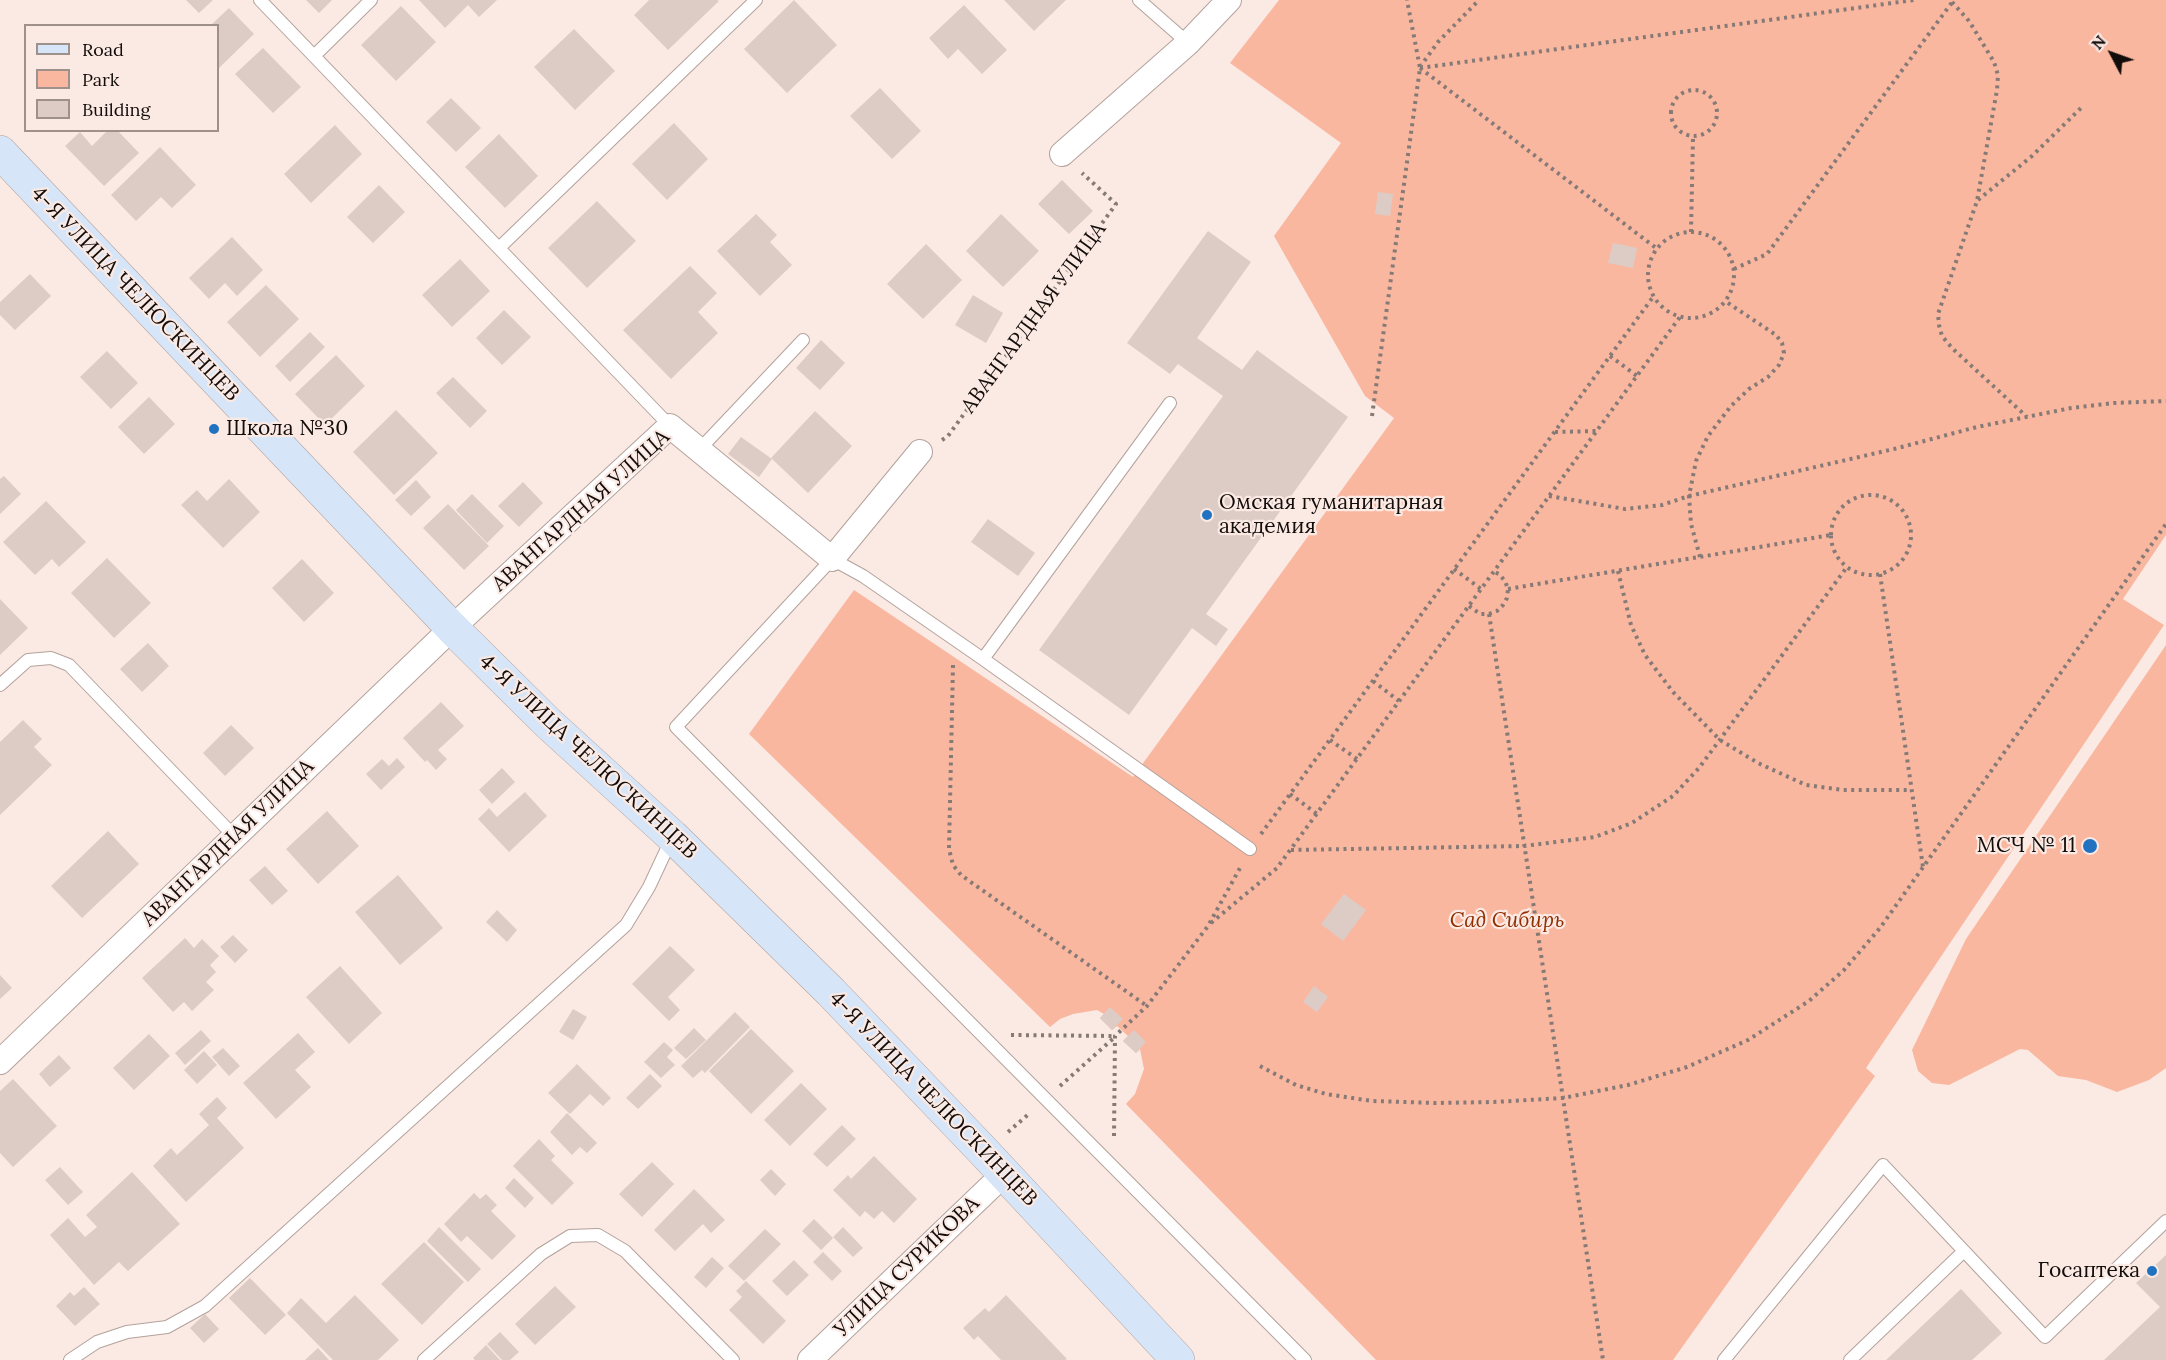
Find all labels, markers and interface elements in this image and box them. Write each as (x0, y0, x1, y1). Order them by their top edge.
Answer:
legend (24, 24, 219, 132)
north arrow (2082, 24, 2142, 84)
text: N (2087, 31, 2110, 53)
text: Road (82, 38, 124, 61)
text: Park (82, 68, 119, 91)
text: Building (82, 98, 150, 121)
street label: 4-Я УЛИЦА ЧЕЛЮСКИНЦЕВ (26, 181, 244, 407)
street label: АВАНГАРДНАЯ УЛИЦА (956, 218, 1112, 418)
place label: Школа №30 (226, 416, 348, 442)
marker: Школа №30 (207, 422, 221, 436)
street label: АВАНГАРДНАЯ УЛИЦА (487, 425, 675, 597)
place label: Омская гуманитарная академия (1219, 490, 1443, 540)
marker: Омская гуманитарная академия (1200, 508, 1214, 522)
street label: 4-Я УЛИЦА ЧЕЛЮСКИНЦЕВ (474, 649, 702, 865)
street label: АВАНГАРДНАЯ УЛИЦА (137, 754, 319, 932)
place label: МСЧ № 11 (1977, 833, 2076, 859)
marker: МСЧ № 11 (2081, 837, 2099, 855)
park label: Сад Сибирь (1450, 908, 1564, 934)
street label: 4-Я УЛИЦА ЧЕЛЮСКИНЦЕВ (824, 986, 1042, 1212)
street label: УЛИЦА СУРИКОВА (829, 1191, 985, 1343)
place label: Госаптека (2037, 1258, 2140, 1284)
marker: Госаптека (2145, 1264, 2159, 1278)

